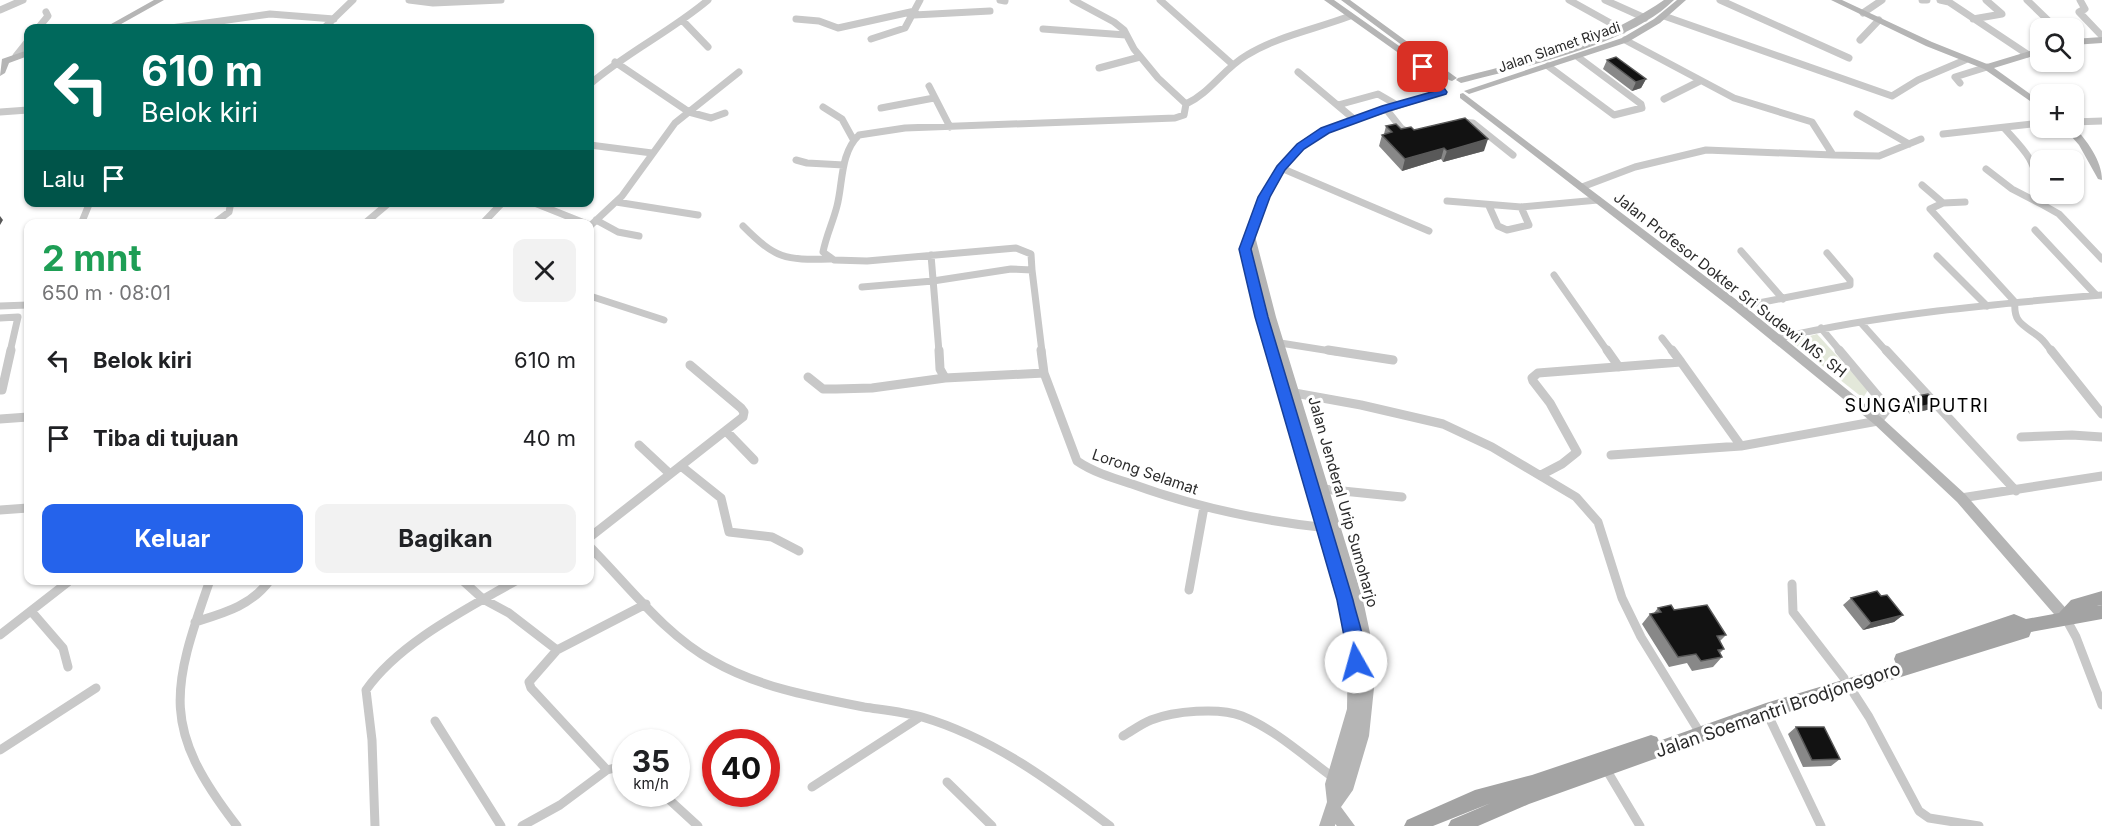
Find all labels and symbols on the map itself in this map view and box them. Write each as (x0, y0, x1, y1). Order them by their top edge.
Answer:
street label: Jalan Slamet Riyadi (1495, 18, 1622, 75)
pin (1397, 41, 1448, 92)
street label: Jalan Profesor Dokter Sri Sudewi MS. SH (1610, 188, 1851, 381)
street label: Jalan Jenderal Urip Sumoharjo (1304, 394, 1383, 610)
district label: SUNGAI PUTRI (1845, 395, 1989, 416)
street label: Lorong Selamat (1090, 444, 1201, 499)
position arrow (1324, 630, 1388, 694)
street label: Jalan Soemantri Brodjonegoro (1653, 658, 1903, 761)
speed limit sign: 40 (702, 729, 780, 807)

